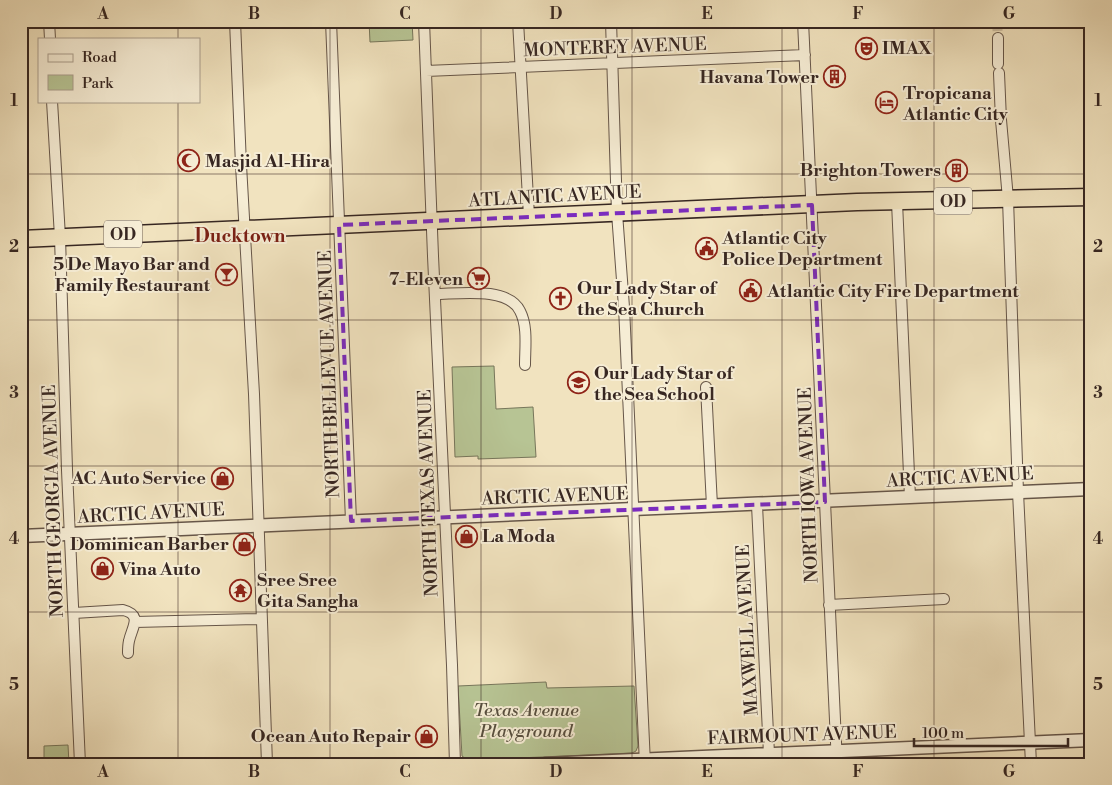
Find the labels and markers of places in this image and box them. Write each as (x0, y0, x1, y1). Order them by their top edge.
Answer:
theatre icon: IMAX (854, 36, 878, 60)
place label: IMAX (882, 37, 933, 60)
building icon: Havana Tower (823, 65, 847, 89)
place label: Havana Tower (699, 66, 819, 89)
place label: Tropicana Atlantic City (902, 82, 1009, 126)
hotel icon: Tropicana Atlantic City (875, 91, 899, 115)
mosque icon: Masjid Al-Hira (177, 149, 201, 173)
place label: Masjid Al-Hira (205, 150, 330, 173)
building icon: Brighton Towers (945, 158, 969, 182)
place label: Brighton Towers (800, 159, 941, 182)
place label: Atlantic City Police Department (721, 227, 883, 271)
public building icon: Atlantic City Police Department (694, 236, 718, 260)
place label: 5 De Mayo Bar and Family Restaurant (53, 253, 211, 297)
bar icon: 5 De Mayo Bar and Family Restaurant (214, 262, 238, 286)
supermarket icon: 7-Eleven (467, 267, 491, 291)
place label: 7-Eleven (389, 268, 463, 291)
place label: Our Lady Star of the Sea Church (577, 277, 719, 321)
public building icon: Atlantic City Fire Department (739, 279, 763, 303)
place label: Atlantic City Fire Department (766, 280, 1019, 303)
church icon: Our Lady Star of the Sea Church (549, 286, 573, 310)
place label: Our Lady Star of the Sea School (594, 362, 736, 406)
school or university icon: Our Lady Star of the Sea School (566, 371, 590, 395)
shop icon: AC Auto Service (210, 466, 234, 490)
place label: AC Auto Service (70, 467, 206, 490)
shop icon: La Moda (454, 524, 478, 548)
place label: La Moda (482, 525, 556, 548)
shop icon: Dominican Barber (233, 532, 257, 556)
place label: Dominican Barber (70, 533, 229, 556)
shop icon: Vina Auto (91, 557, 115, 581)
place label: Vina Auto (118, 558, 201, 581)
place label: Sree Sree Gita Sangha (257, 569, 359, 613)
temple icon: Sree Sree Gita Sangha (229, 578, 253, 602)
shop icon: Ocean Auto Repair (415, 724, 439, 748)
place label: Ocean Auto Repair (251, 725, 411, 748)

